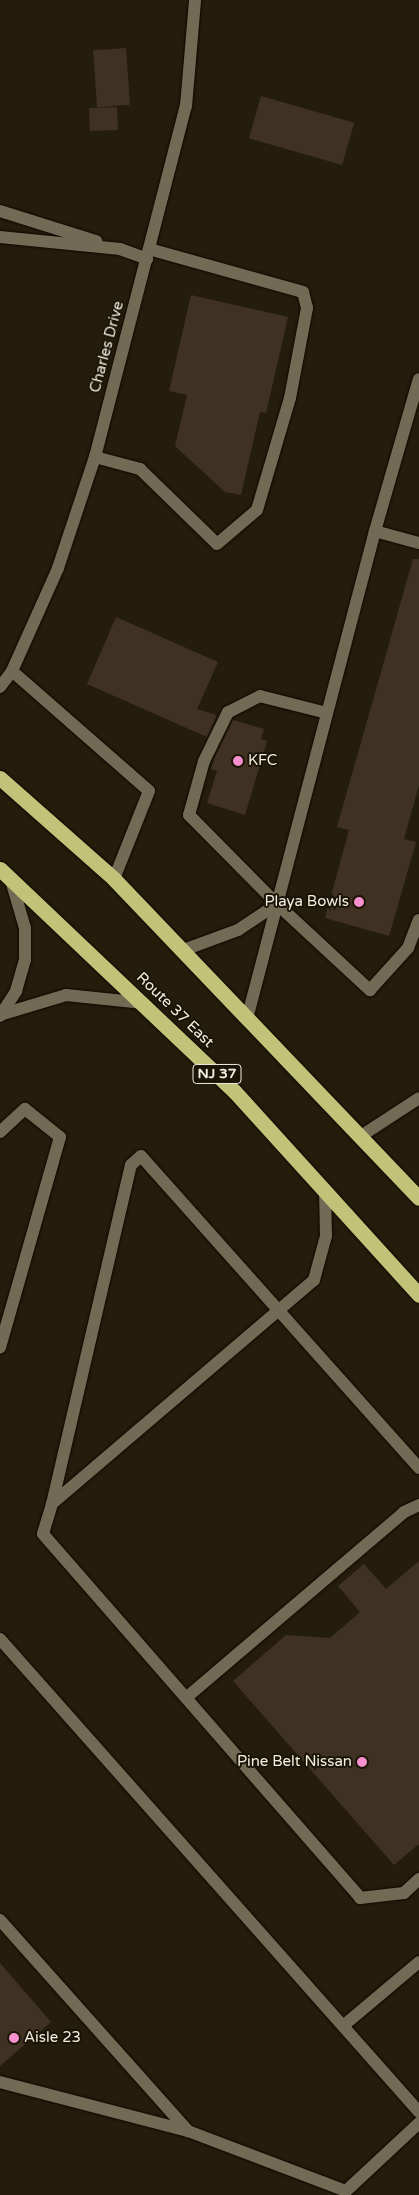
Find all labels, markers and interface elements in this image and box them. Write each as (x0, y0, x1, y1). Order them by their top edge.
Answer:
street label: Charles Drive (86, 299, 128, 395)
place label: KFC (248, 752, 277, 770)
marker: KFC (232, 755, 244, 767)
place label: Playa Bowls (265, 893, 349, 911)
marker: Playa Bowls (353, 896, 365, 908)
street label: Route 37 East (133, 969, 217, 1051)
road number: NJ 37 (192, 1062, 242, 1086)
place label: Pine Belt Nissan (237, 1753, 352, 1771)
marker: Pine Belt Nissan (356, 1756, 368, 1768)
place label: Aisle 23 (24, 2029, 81, 2047)
marker: Aisle 23 (8, 2032, 20, 2044)

